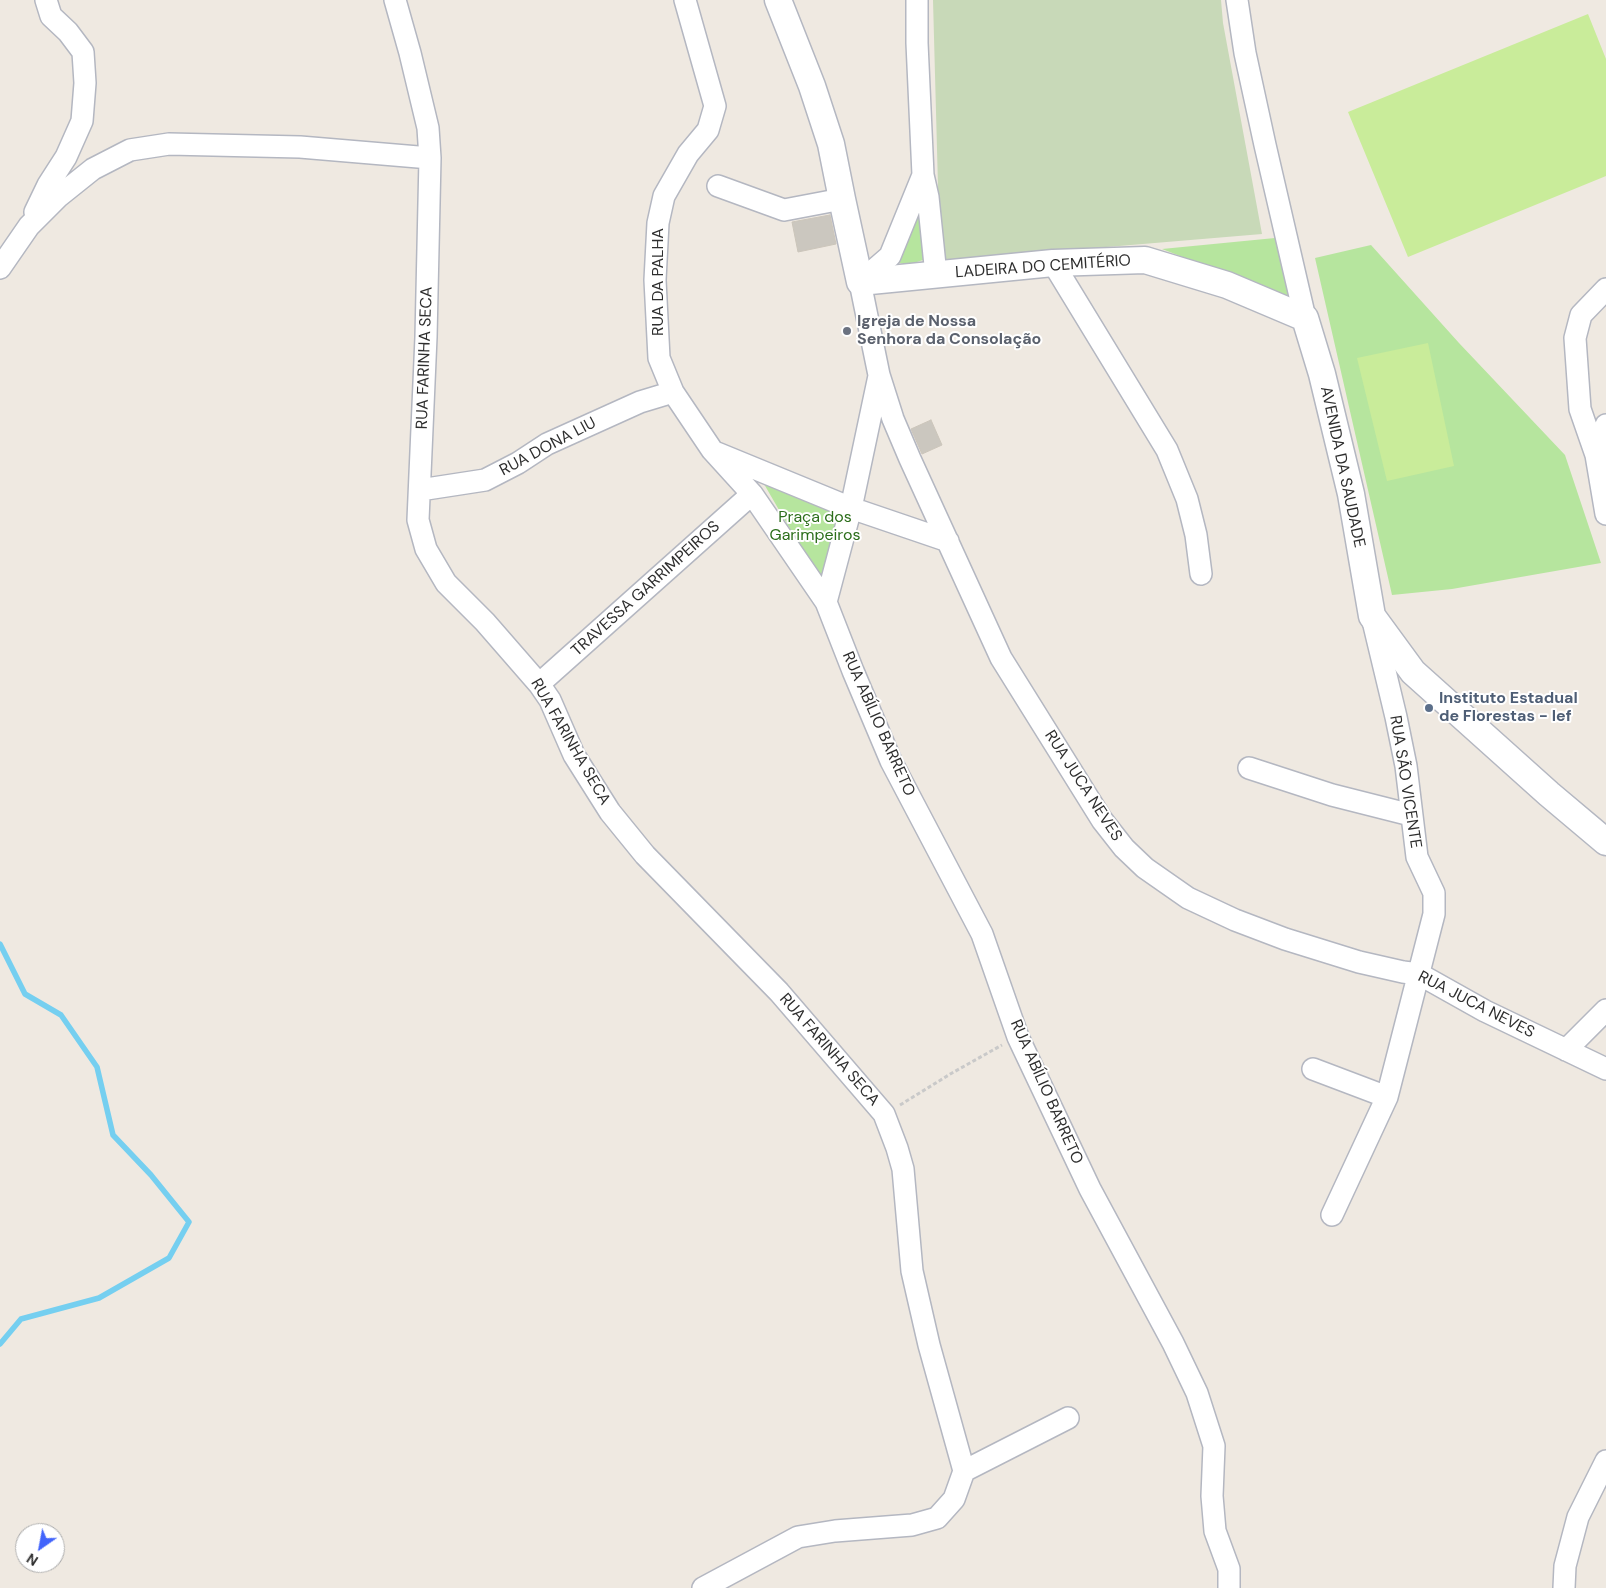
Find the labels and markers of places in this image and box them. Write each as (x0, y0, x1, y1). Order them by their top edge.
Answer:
place label: Igreja de Nossa Senhora da Consolação (857, 312, 1041, 350)
marker: Igreja de Nossa Senhora da Consolação (841, 325, 853, 337)
place label: Instituto Estadual de Florestas - Ief (1439, 689, 1578, 727)
marker: Instituto Estadual de Florestas - Ief (1423, 702, 1435, 714)

